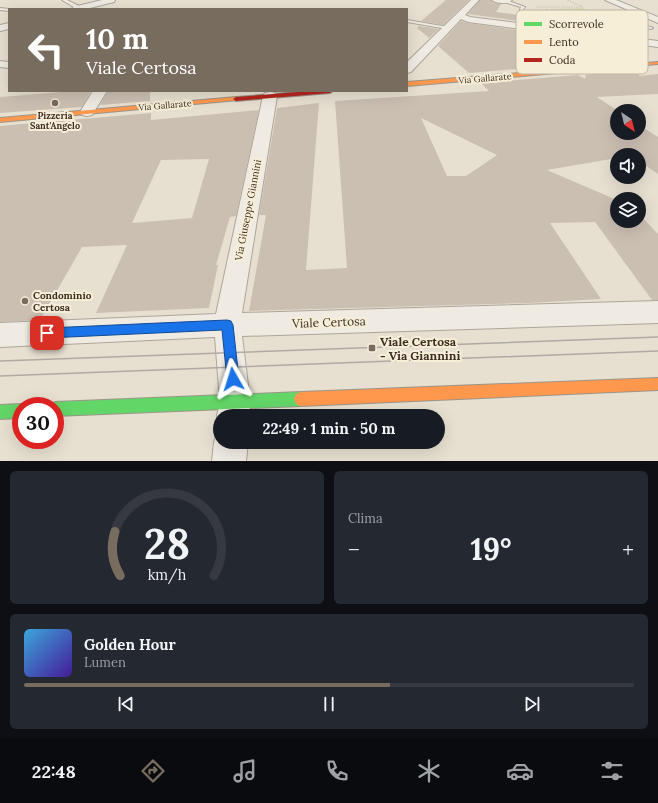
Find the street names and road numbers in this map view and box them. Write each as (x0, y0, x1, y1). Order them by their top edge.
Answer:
street label: Via Gallarate (457, 70, 512, 86)
street label: Via Gallarate (137, 97, 192, 113)
street label: Via Giuseppe Giannini (232, 158, 264, 263)
street label: Viale Certosa (291, 313, 366, 331)

